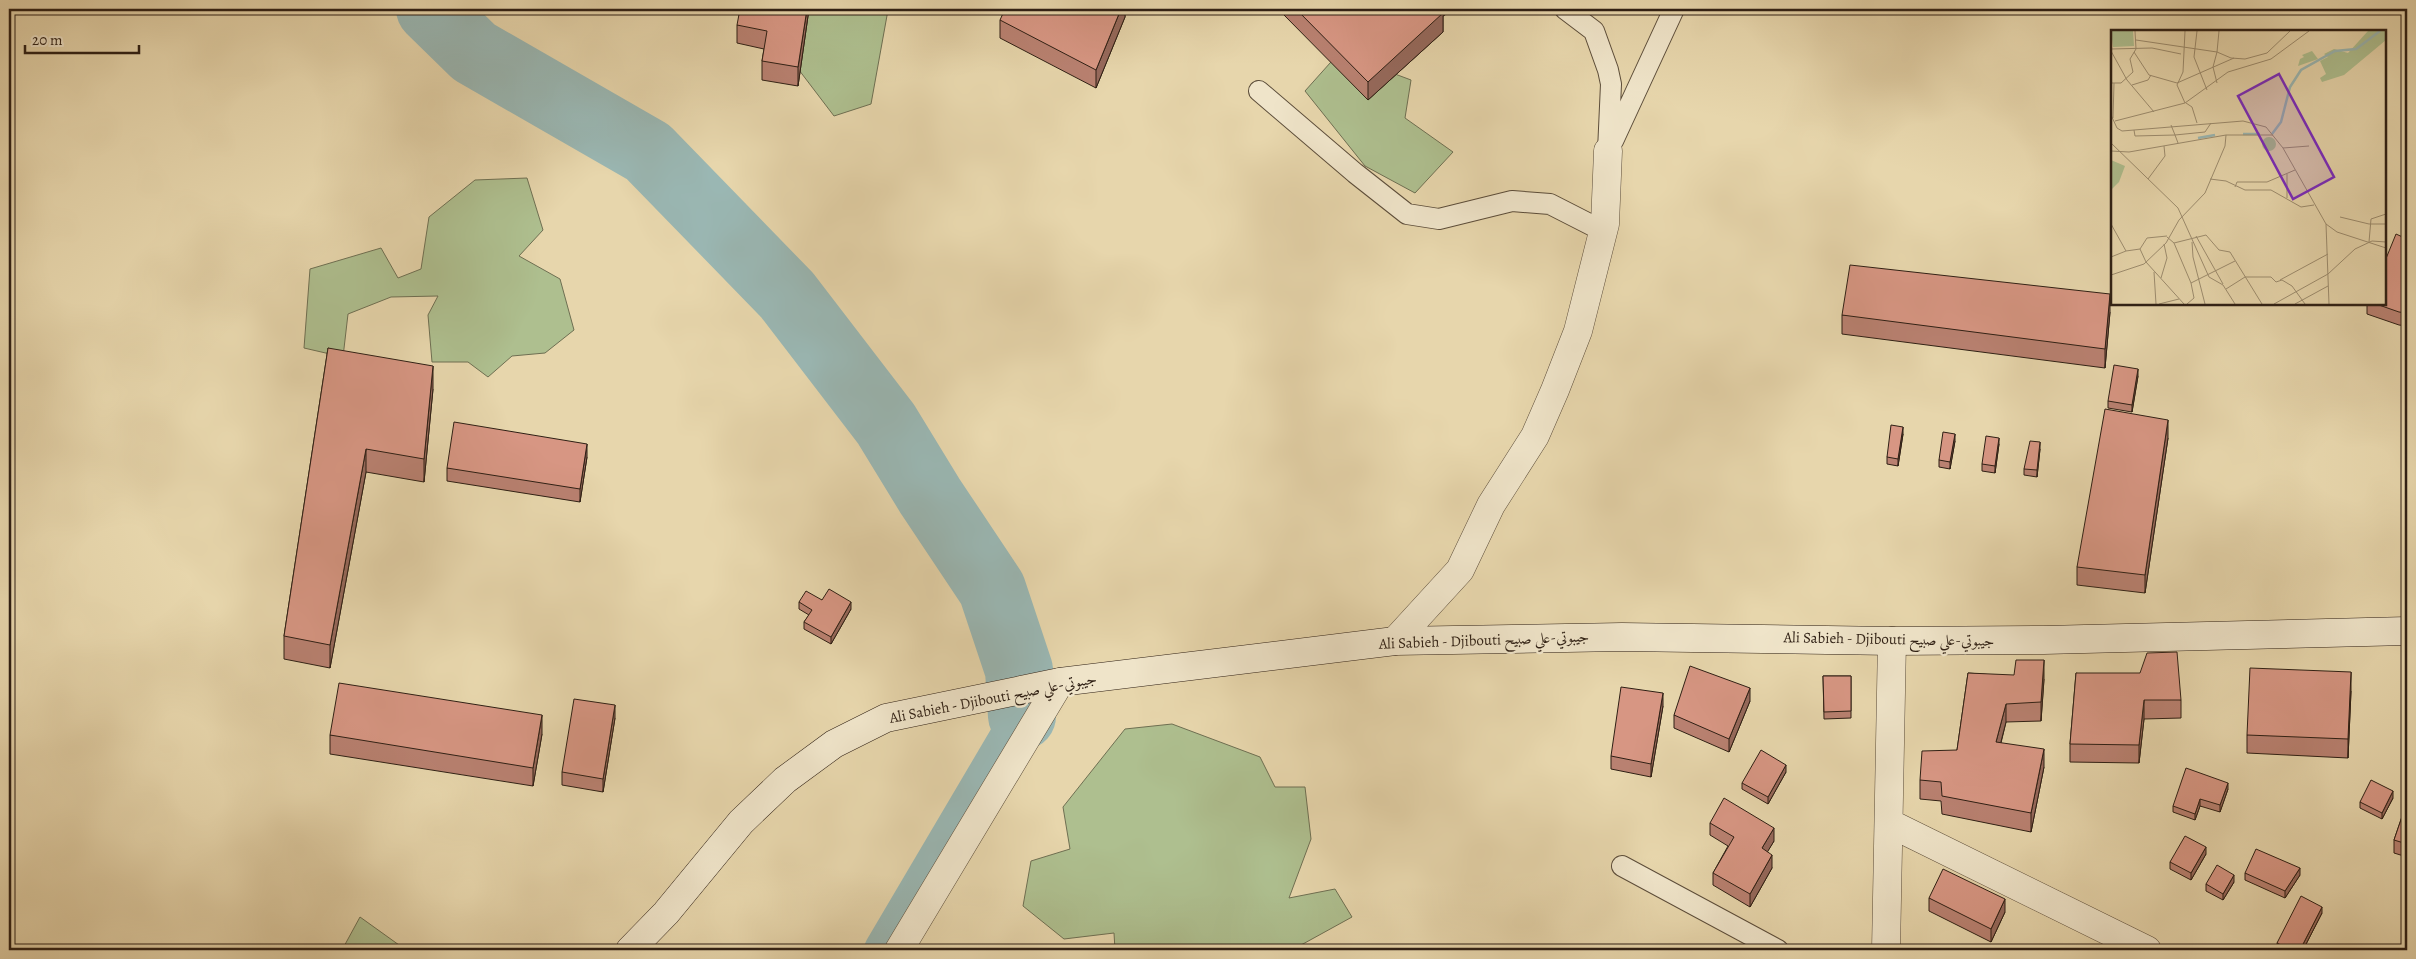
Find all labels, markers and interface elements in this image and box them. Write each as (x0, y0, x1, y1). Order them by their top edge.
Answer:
scale bar (25, 22, 139, 54)
text: 20 m (32, 30, 63, 50)
inset map (2111, 30, 2386, 305)
street label: Ali Sabieh - Djibouti جيبوتي-علي صبيح (1377, 626, 1590, 658)
street label: Ali Sabieh - Djibouti جيبوتي-علي صبيح (1782, 627, 1994, 655)
street label: Ali Sabieh - Djibouti جيبوتي-علي صبيح (887, 668, 1099, 732)

